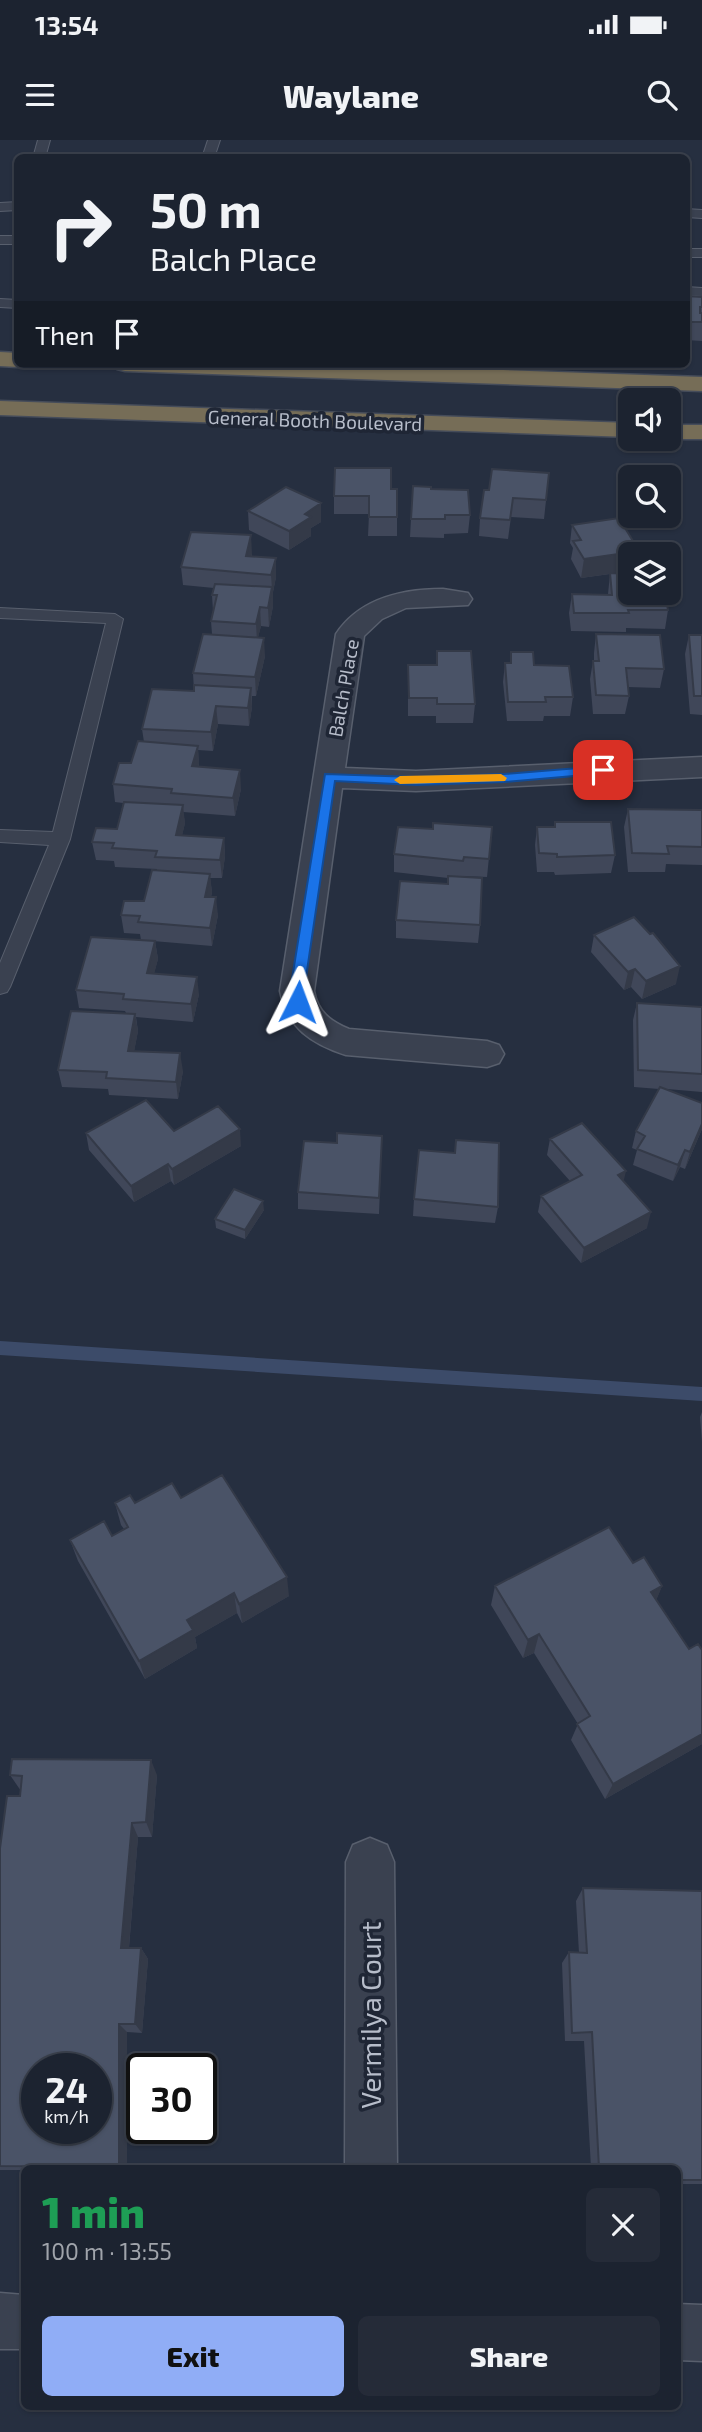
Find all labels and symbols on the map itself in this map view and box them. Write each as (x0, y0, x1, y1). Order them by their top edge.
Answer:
street label: General Booth Boulevard (207, 405, 423, 435)
street label: Balch Place (323, 637, 363, 739)
pin (573, 740, 633, 800)
position arrow (261, 965, 335, 1039)
street label: Vermilya Court (353, 1921, 387, 2109)
speed limit sign: 30 (126, 2053, 217, 2144)

